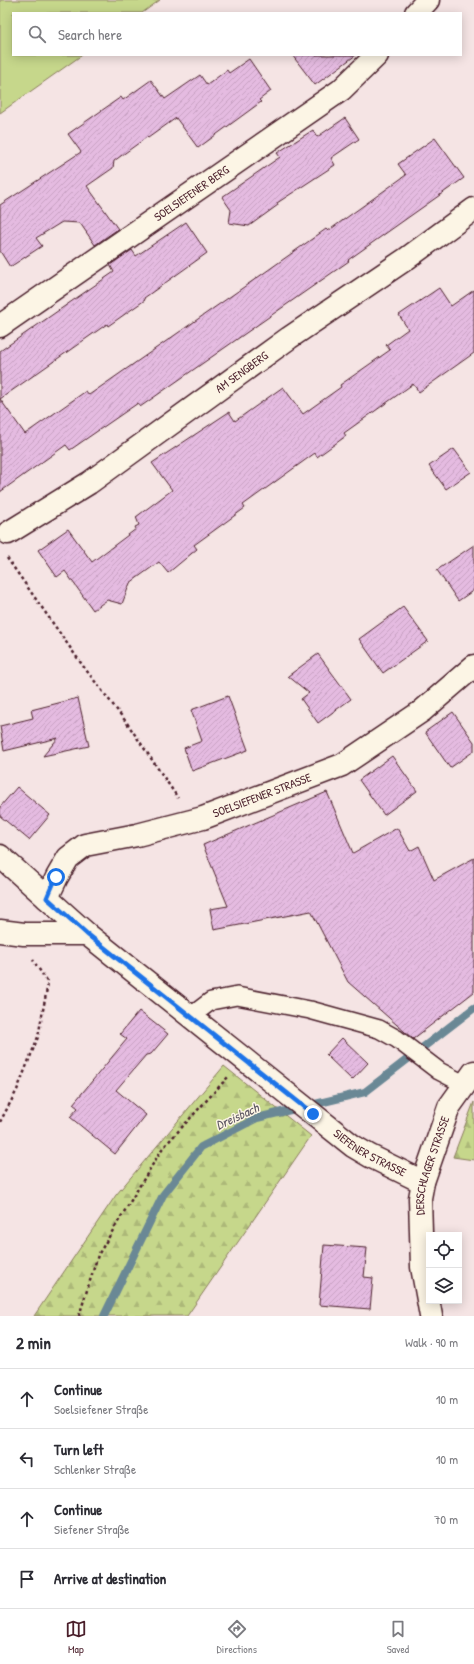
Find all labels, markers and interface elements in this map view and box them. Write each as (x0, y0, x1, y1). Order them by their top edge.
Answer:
search box (12, 12, 462, 56)
icon: search (26, 23, 48, 45)
text: Search here (58, 24, 122, 45)
street label: SOELSIEFENER BERG (150, 161, 233, 225)
street label: AM SENGBERG (212, 347, 272, 397)
street label: SOELSIEFENER STRASSE (210, 768, 314, 821)
route start (47, 868, 65, 886)
water label: Dreisbach (213, 1098, 263, 1134)
route end (304, 1105, 322, 1123)
street label: DERSCHLAGER STRASSE (411, 1113, 453, 1215)
street label: SIEFENER STRASSE (330, 1125, 410, 1181)
map controls (426, 1232, 462, 1304)
button: locate (426, 1232, 462, 1268)
button: layers (426, 1268, 462, 1304)
text: 2 min (16, 1331, 51, 1354)
text: Walk · 90 m (405, 1333, 458, 1351)
text: Continue (54, 1379, 102, 1400)
icon: ahead (16, 1388, 38, 1410)
text: 10 m (436, 1390, 458, 1408)
text: Soelsiefener Straße (54, 1400, 148, 1418)
text: Turn left (54, 1439, 104, 1460)
icon: left (16, 1448, 38, 1470)
text: 10 m (436, 1450, 458, 1468)
text: Schlenker Straße (54, 1460, 136, 1478)
text: Continue (54, 1499, 102, 1520)
icon: ahead (16, 1508, 38, 1530)
text: 70 m (434, 1510, 458, 1528)
text: Siefener Straße (54, 1520, 130, 1538)
icon: arrive (16, 1568, 38, 1590)
text: Arrive at destination (54, 1568, 166, 1589)
tab: Map (65, 1618, 87, 1656)
tab: Directions (217, 1618, 257, 1656)
tab: Saved (387, 1618, 409, 1656)

